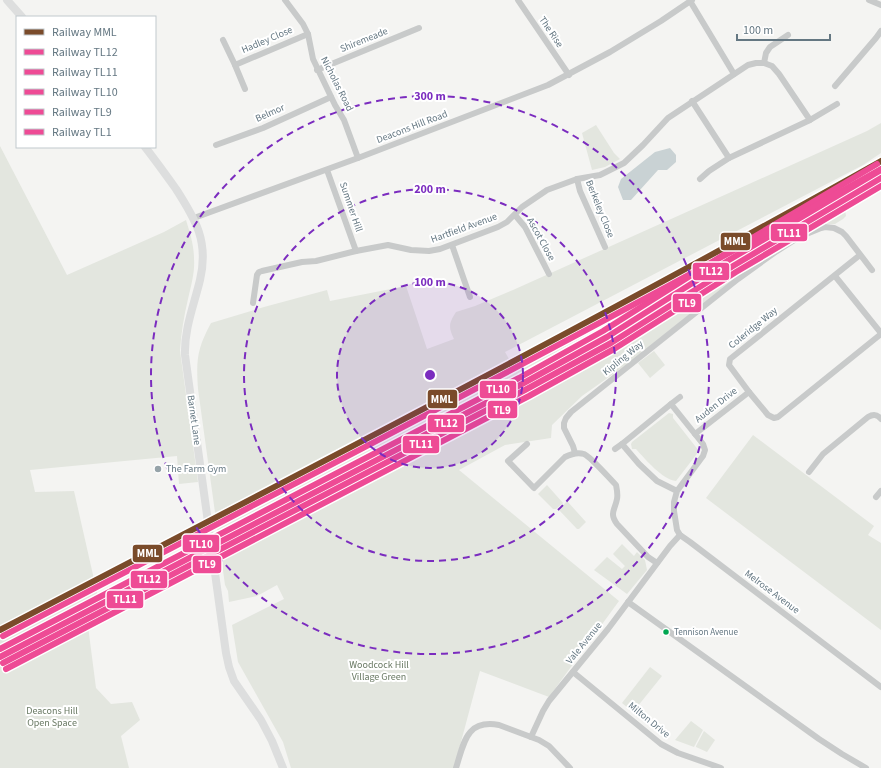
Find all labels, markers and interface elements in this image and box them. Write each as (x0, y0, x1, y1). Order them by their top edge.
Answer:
street label: The Rise (535, 14, 567, 50)
legend (16, 16, 156, 148)
scale bar (737, 16, 830, 42)
text: 100 m (743, 22, 773, 39)
street label: Hadley Close (239, 23, 295, 57)
text: Railway MML (52, 24, 117, 41)
street label: Shiremeade (338, 24, 390, 56)
text: Railway TL12 (52, 44, 118, 61)
street label: Nicholas Road (317, 54, 357, 114)
text: Railway TL11 (52, 64, 118, 81)
text: Railway TL10 (52, 84, 118, 101)
text: 300 m (414, 88, 446, 105)
street label: Belmor (253, 100, 287, 126)
text: Railway TL9 (52, 104, 112, 121)
street label: Deacons Hill Road (374, 107, 450, 147)
text: Railway TL1 (52, 124, 112, 141)
street label: Berkeley Close (582, 178, 618, 240)
street label: Summer Hill (336, 180, 366, 234)
text: 200 m (414, 181, 446, 198)
street label: Hartfield Avenue (429, 210, 499, 246)
street label: Ascot Close (523, 215, 559, 263)
line badge: TL11 (770, 223, 808, 242)
text: TL11 (777, 226, 801, 241)
line badge: MML (720, 232, 751, 251)
text: MML (724, 234, 747, 249)
line badge: TL12 (692, 262, 730, 281)
text: TL12 (699, 264, 723, 279)
text: 100 m (414, 274, 446, 291)
line badge: TL9 (672, 293, 702, 313)
text: TL9 (678, 296, 696, 311)
street label: Coleridge Way (726, 304, 781, 352)
street label: Kipling Way (600, 337, 647, 379)
centre of rings (423, 368, 437, 382)
line badge: TL10 (479, 380, 517, 399)
text: TL10 (486, 382, 510, 397)
street label: Auden Drive (692, 384, 740, 426)
line badge: MML (427, 389, 458, 409)
text: MML (431, 392, 454, 407)
street label: Barnet Lane (184, 394, 204, 446)
line badge: TL9 (487, 400, 518, 419)
text: TL9 (493, 403, 511, 418)
line badge: TL12 (427, 414, 465, 433)
text: TL12 (434, 416, 458, 431)
line badge: TL11 (402, 435, 440, 454)
text: TL11 (409, 437, 433, 452)
place label: The Farm Gym (166, 462, 226, 476)
marker: The Farm Gym (153, 464, 163, 474)
line badge: TL10 (182, 534, 220, 553)
text: TL10 (189, 537, 213, 552)
line badge: MML (132, 544, 163, 563)
text: MML (137, 546, 160, 561)
line badge: TL9 (192, 555, 222, 574)
text: TL9 (198, 557, 216, 572)
street label: Melrose Avenue (742, 567, 802, 617)
line badge: TL12 (130, 570, 168, 589)
text: TL12 (137, 572, 161, 587)
line badge: TL11 (106, 590, 144, 609)
text: TL11 (113, 592, 137, 607)
street label: Vale Avenue (563, 619, 605, 667)
place label: Tennison Avenue (674, 626, 738, 639)
marker: Tennison Avenue (661, 627, 671, 637)
park label: Woodcock Hill Village Green (349, 658, 409, 684)
street label: Milton Drive (625, 699, 673, 741)
park label: Deacons Hill Open Space (26, 704, 78, 730)

